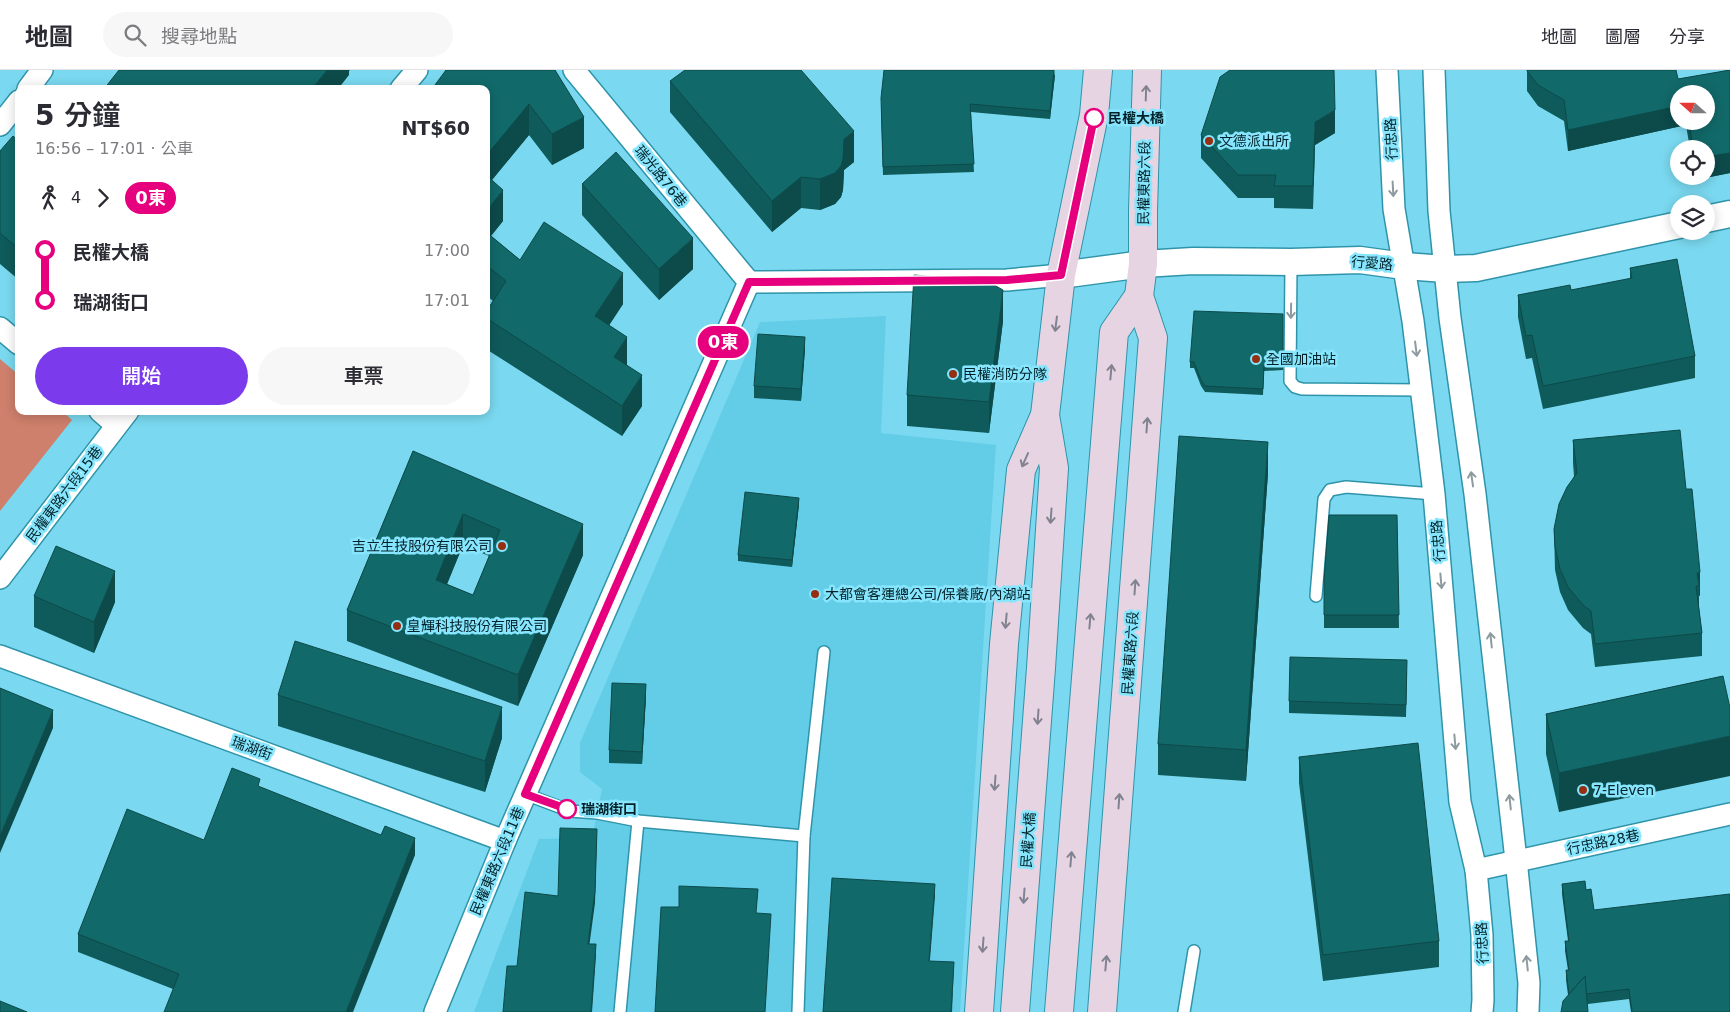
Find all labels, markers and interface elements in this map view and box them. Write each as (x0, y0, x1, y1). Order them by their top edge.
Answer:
search box (103, 12, 453, 57)
icon: search (121, 21, 149, 49)
text: 地圖 (25, 23, 73, 51)
text: 搜尋地點 (161, 25, 237, 47)
text: 地圖 (1541, 26, 1577, 47)
text: 圖層 (1605, 26, 1641, 47)
text: 分享 (1669, 26, 1705, 47)
one-way arrow (1142, 85, 1151, 101)
north arrow (1670, 85, 1715, 130)
map controls (1670, 85, 1715, 240)
text: 5 分鐘 (35, 99, 120, 132)
marker: 民權大橋 (1084, 108, 1104, 128)
place label: 民權大橋 (1108, 110, 1164, 126)
text: NT$60 (401, 117, 470, 139)
street label: 行忠路 (1382, 118, 1400, 160)
place label: 文德派出所 (1219, 133, 1289, 149)
marker: 文德派出所 (1203, 135, 1215, 147)
text: 16:56 – 17:01 · 公車 (35, 139, 193, 158)
button: locate (1670, 140, 1715, 185)
street label: 民權東路六段 (1135, 141, 1153, 225)
street label: 瑞光路76巷 (632, 142, 690, 210)
one-way arrow (1389, 180, 1398, 196)
icon: walk (35, 184, 63, 212)
icon: forward (89, 184, 117, 212)
text: 0東 (135, 187, 166, 208)
text: 4 (71, 188, 81, 207)
button: layers (1670, 195, 1715, 240)
text: 民權大橋 (73, 241, 149, 263)
text: 17:00 (424, 241, 470, 260)
street label: 行愛路 (1350, 253, 1394, 273)
text: 瑞湖街口 (73, 291, 149, 313)
text: 17:01 (424, 291, 470, 310)
one-way arrow (1286, 302, 1296, 318)
one-way arrow (1051, 315, 1061, 331)
line badge: 0東 (700, 326, 746, 358)
text: 0東 (708, 331, 738, 352)
one-way arrow (1411, 341, 1421, 357)
button: 開始 (35, 347, 248, 405)
button: 車票 (258, 347, 470, 405)
place label: 全國加油站 (1266, 351, 1336, 367)
marker: 全國加油站 (1250, 353, 1262, 365)
one-way arrow (1106, 365, 1116, 381)
place label: 民權消防分隊 (963, 366, 1047, 382)
marker: 民權消防分隊 (947, 368, 959, 380)
one-way arrow (1142, 417, 1152, 433)
street label: 民權東路六段15巷 (23, 443, 105, 545)
one-way arrow (1020, 452, 1030, 467)
one-way arrow (1467, 471, 1477, 487)
one-way arrow (1046, 507, 1056, 523)
street label: 行忠路 (1428, 519, 1448, 563)
place label: 吉立生技股份有限公司 (352, 538, 492, 554)
marker: 吉立生技股份有限公司 (496, 540, 508, 552)
one-way arrow (1436, 572, 1446, 588)
one-way arrow (1130, 579, 1140, 595)
place label: 大都會客運總公司/保養廠/內湖站 (825, 586, 1030, 602)
marker: 大都會客運總公司/保養廠/內湖站 (809, 588, 821, 600)
street label: 民權東路六段 (1119, 611, 1141, 695)
one-way arrow (1002, 613, 1011, 629)
one-way arrow (1085, 614, 1095, 630)
place label: 皇輝科技股份有限公司 (407, 618, 547, 634)
marker: 皇輝科技股份有限公司 (391, 620, 403, 632)
one-way arrow (1486, 633, 1496, 649)
one-way arrow (1033, 708, 1042, 724)
street label: 瑞湖街 (230, 733, 274, 763)
one-way arrow (1450, 734, 1460, 750)
one-way arrow (990, 775, 999, 791)
place label: 7-Eleven (1593, 782, 1654, 798)
marker: 7-Eleven (1577, 784, 1589, 796)
one-way arrow (1114, 794, 1124, 810)
one-way arrow (1505, 794, 1515, 810)
marker: 瑞湖街口 (557, 799, 577, 819)
place label: 瑞湖街口 (581, 801, 637, 817)
street label: 民權東路六段11巷 (467, 805, 527, 917)
street label: 民權大橋 (1018, 812, 1038, 868)
street label: 行忠路28巷 (1565, 826, 1641, 858)
one-way arrow (1066, 851, 1076, 867)
one-way arrow (1019, 888, 1029, 904)
street label: 行忠路 (1473, 922, 1491, 964)
one-way arrow (979, 937, 988, 953)
one-way arrow (1102, 956, 1111, 972)
one-way arrow (1522, 956, 1532, 972)

